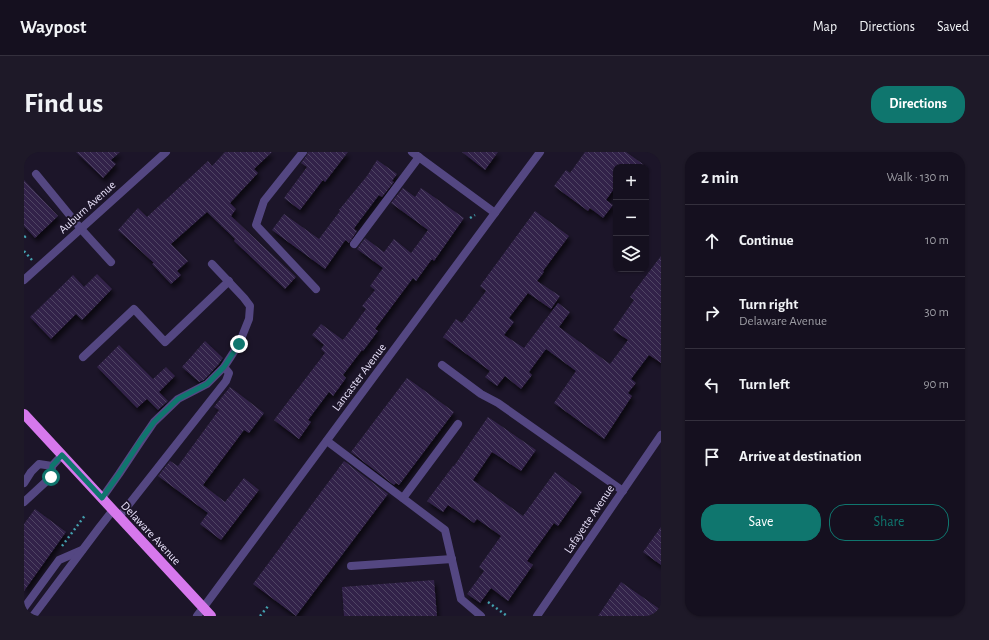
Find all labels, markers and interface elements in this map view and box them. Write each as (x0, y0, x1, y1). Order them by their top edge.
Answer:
text: Waypost (20, 18, 87, 37)
text: Map (813, 20, 837, 34)
text: Directions (859, 20, 915, 34)
text: Saved (937, 20, 969, 34)
button: Directions (871, 86, 965, 123)
text: Find us (24, 90, 103, 118)
map controls (613, 164, 649, 272)
button: + (613, 164, 649, 200)
text: 2 min (701, 169, 739, 186)
text: Walk · 130 m (886, 171, 949, 184)
street label: Auburn Avenue (56, 178, 118, 236)
button: − (613, 200, 649, 236)
icon: ahead (701, 230, 723, 252)
text: Continue (739, 233, 794, 248)
text: 10 m (925, 234, 949, 247)
button: layers (613, 236, 649, 272)
text: Turn right (739, 297, 798, 312)
icon: right (701, 302, 723, 324)
text: 30 m (924, 306, 949, 319)
text: Delaware Avenue (739, 315, 827, 328)
route end (230, 335, 248, 353)
street label: Lancaster Avenue (330, 341, 388, 413)
icon: left (701, 374, 723, 396)
text: Turn left (739, 377, 790, 392)
text: 90 m (923, 378, 949, 391)
icon: arrive (701, 446, 723, 468)
text: Arrive at destination (739, 449, 862, 464)
route start (42, 468, 60, 486)
street label: Lafayette Avenue (562, 483, 617, 556)
street label: Delaware Avenue (119, 499, 183, 567)
button: Save (701, 504, 821, 541)
button: Share (829, 504, 949, 541)

